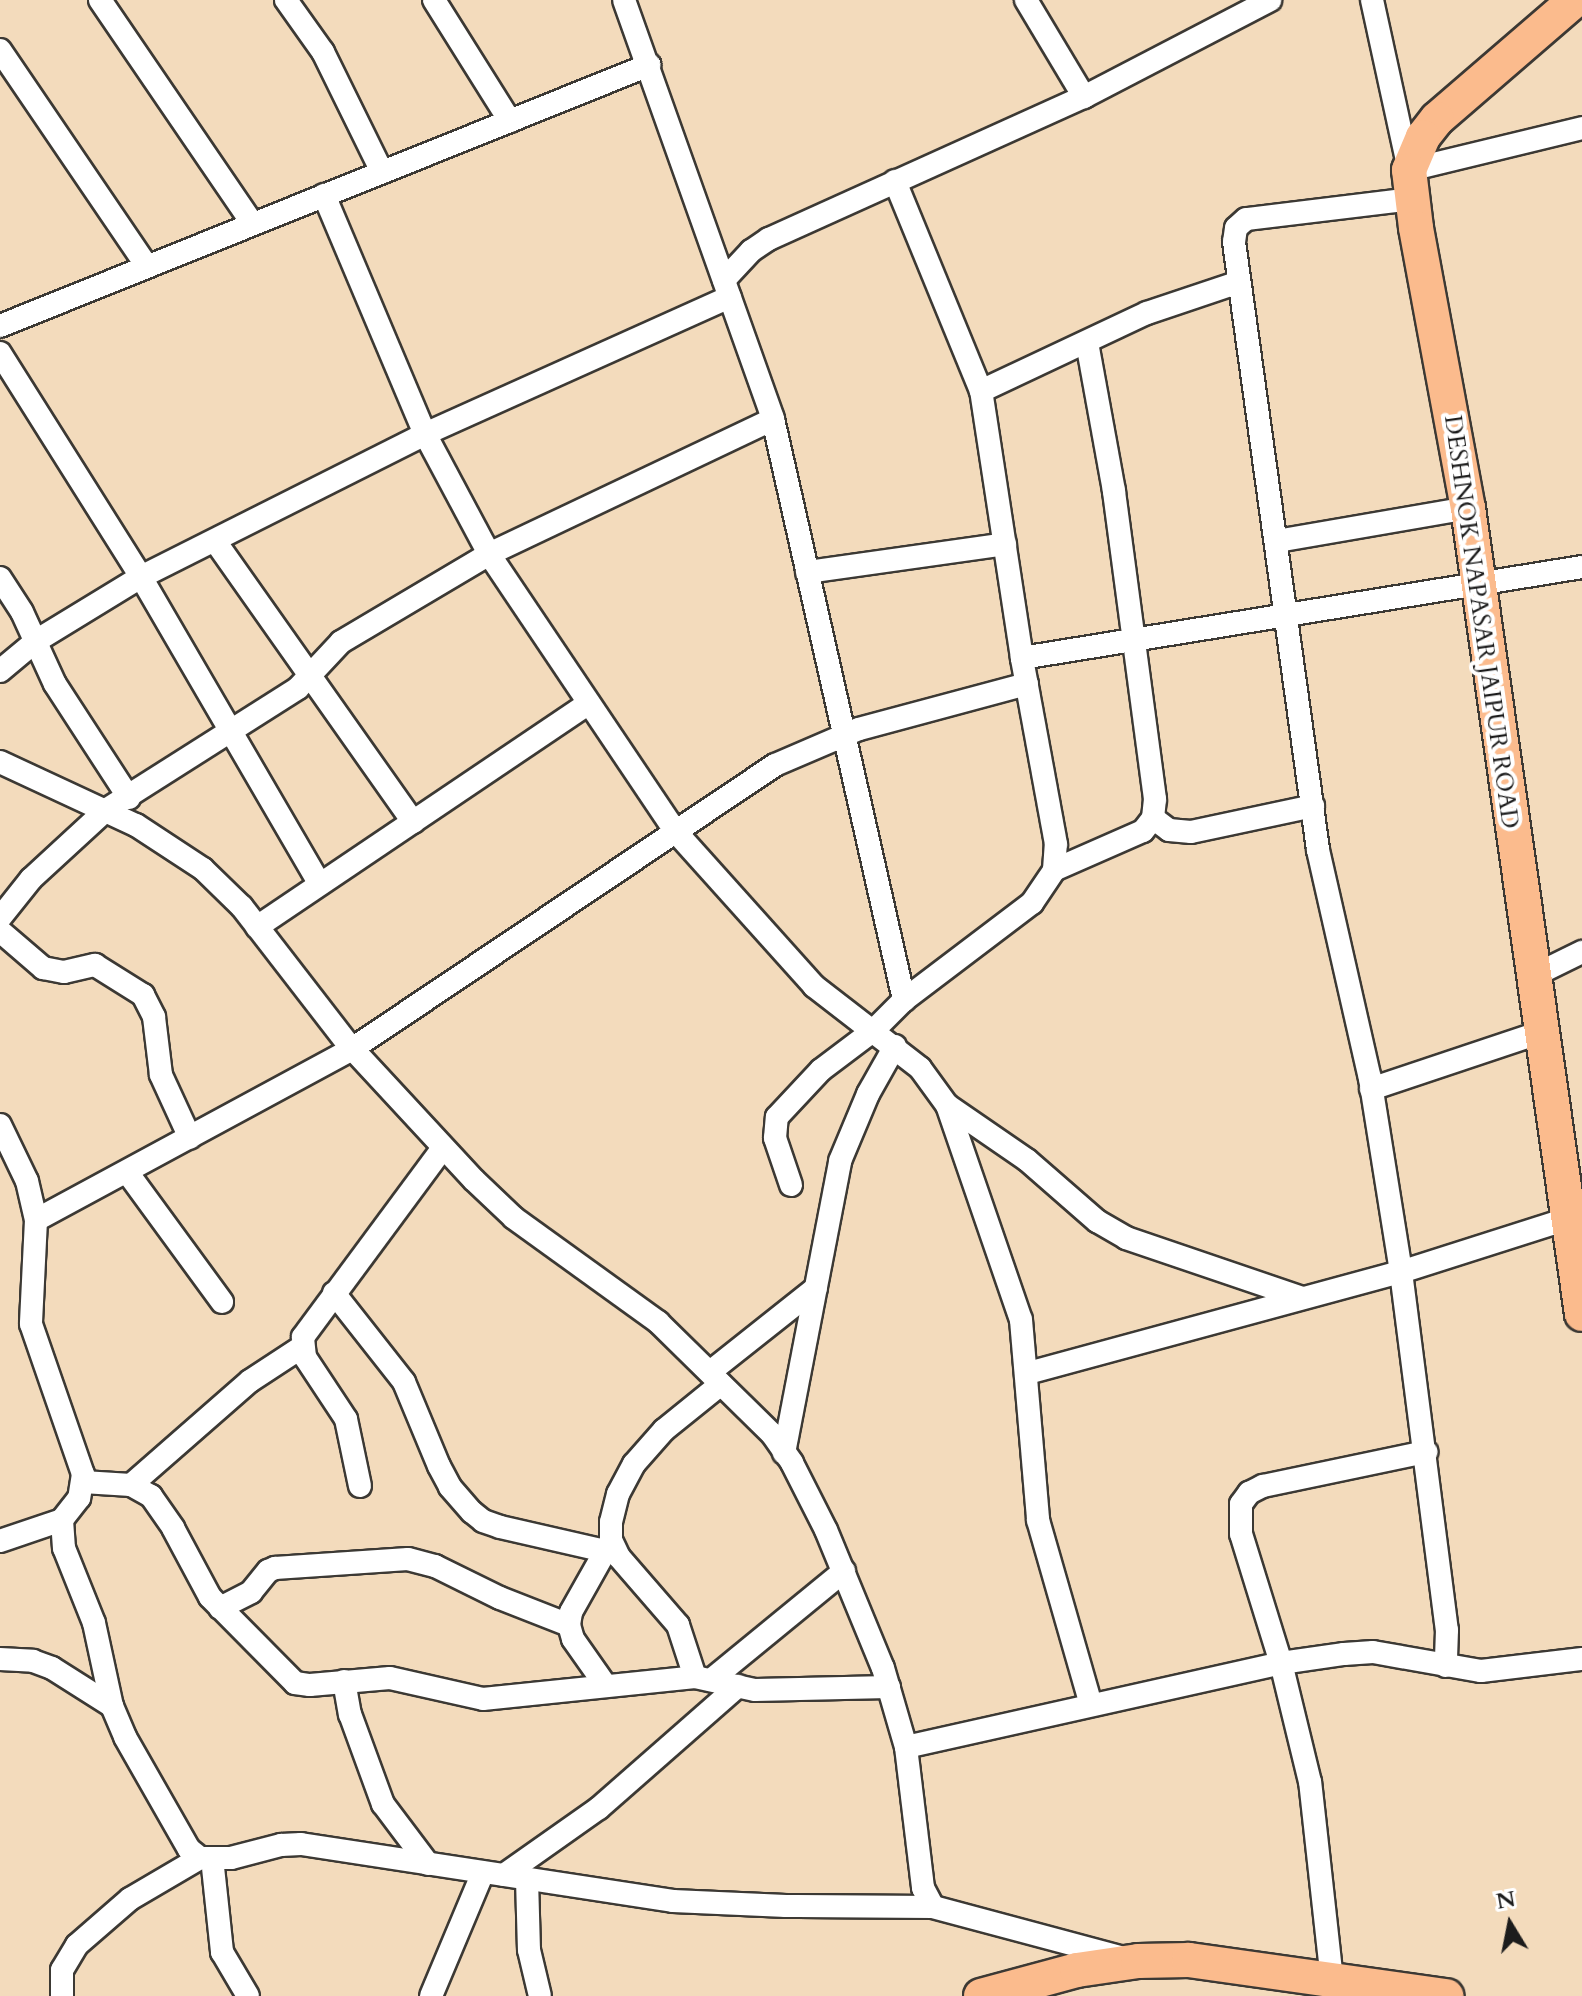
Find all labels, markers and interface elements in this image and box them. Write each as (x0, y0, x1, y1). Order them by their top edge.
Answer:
street label: DESHNOK NAPASAR JAIPUR ROAD (1438, 413, 1524, 831)
north arrow (1470, 1884, 1550, 1964)
text: N (1494, 1884, 1518, 1917)

